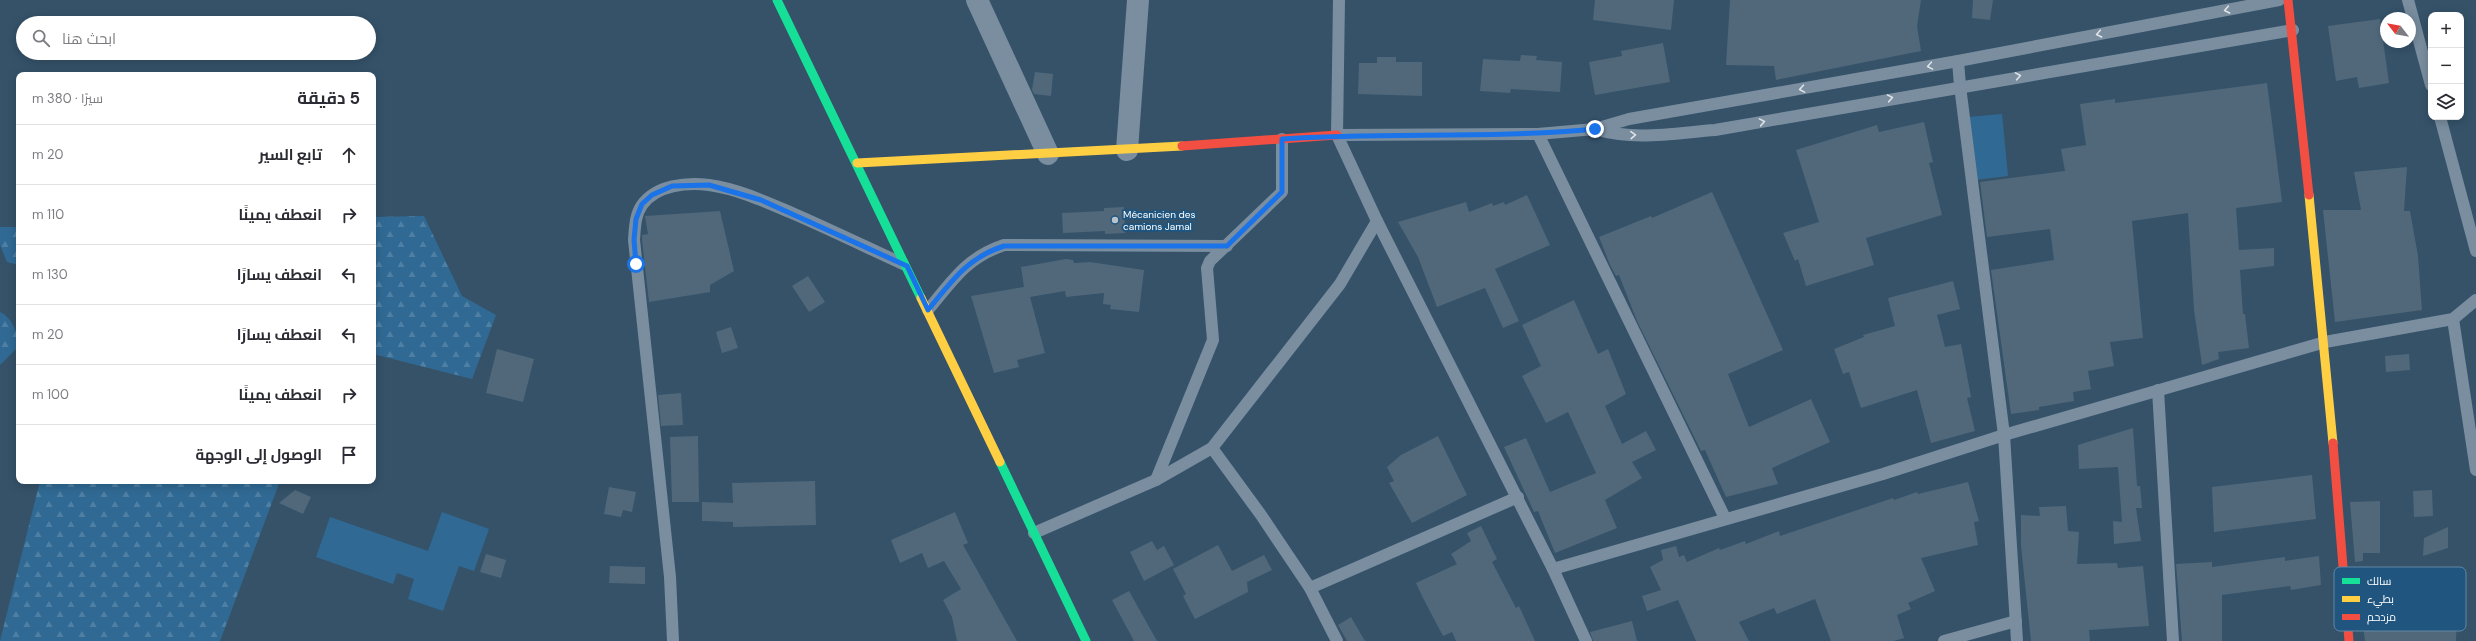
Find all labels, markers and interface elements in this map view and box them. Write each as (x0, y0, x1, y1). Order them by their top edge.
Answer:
one-way arrow (2224, 5, 2230, 14)
north arrow (2380, 12, 2416, 48)
map controls (2428, 12, 2464, 120)
button: + (2428, 12, 2464, 48)
search box (16, 16, 376, 60)
icon: search (30, 27, 52, 49)
text: ابحث هنا (62, 29, 116, 49)
one-way arrow (2096, 30, 2103, 38)
button: − (2428, 48, 2464, 84)
one-way arrow (1927, 61, 1933, 70)
one-way arrow (2015, 72, 2022, 81)
one-way arrow (1799, 84, 1805, 92)
button: layers (2428, 84, 2464, 120)
text: 5 دقيقة (297, 87, 360, 109)
text: سيرًا · 380 m (32, 90, 103, 107)
one-way arrow (1887, 95, 1893, 103)
one-way arrow (1759, 118, 1766, 126)
route end (1586, 120, 1604, 138)
one-way arrow (1630, 131, 1636, 140)
icon: ahead (338, 144, 360, 166)
text: تابع السير (259, 145, 322, 165)
text: 20 m (32, 146, 63, 163)
icon: right (338, 204, 360, 226)
text: انعطف يمينًا (239, 205, 322, 225)
text: 110 m (32, 206, 64, 223)
place label: Mécanicien des camions Jamal (1123, 208, 1196, 233)
marker: Mécanicien des camions Jamal (1110, 215, 1120, 225)
route start (627, 255, 645, 273)
icon: left (338, 264, 360, 286)
text: انعطف يسارًا (237, 265, 322, 285)
text: 130 m (32, 266, 68, 283)
icon: left (338, 324, 360, 346)
text: انعطف يسارًا (237, 325, 322, 345)
text: 20 m (32, 326, 63, 343)
icon: right (338, 384, 360, 406)
text: انعطف يمينًا (239, 385, 322, 405)
text: 100 m (32, 386, 69, 403)
icon: arrive (338, 444, 360, 466)
text: الوصول إلى الوجهة (195, 445, 322, 465)
legend (2334, 567, 2466, 631)
text: سالك (2367, 574, 2391, 588)
text: بطيء (2367, 592, 2394, 608)
text: مزدحم (2367, 610, 2396, 625)

